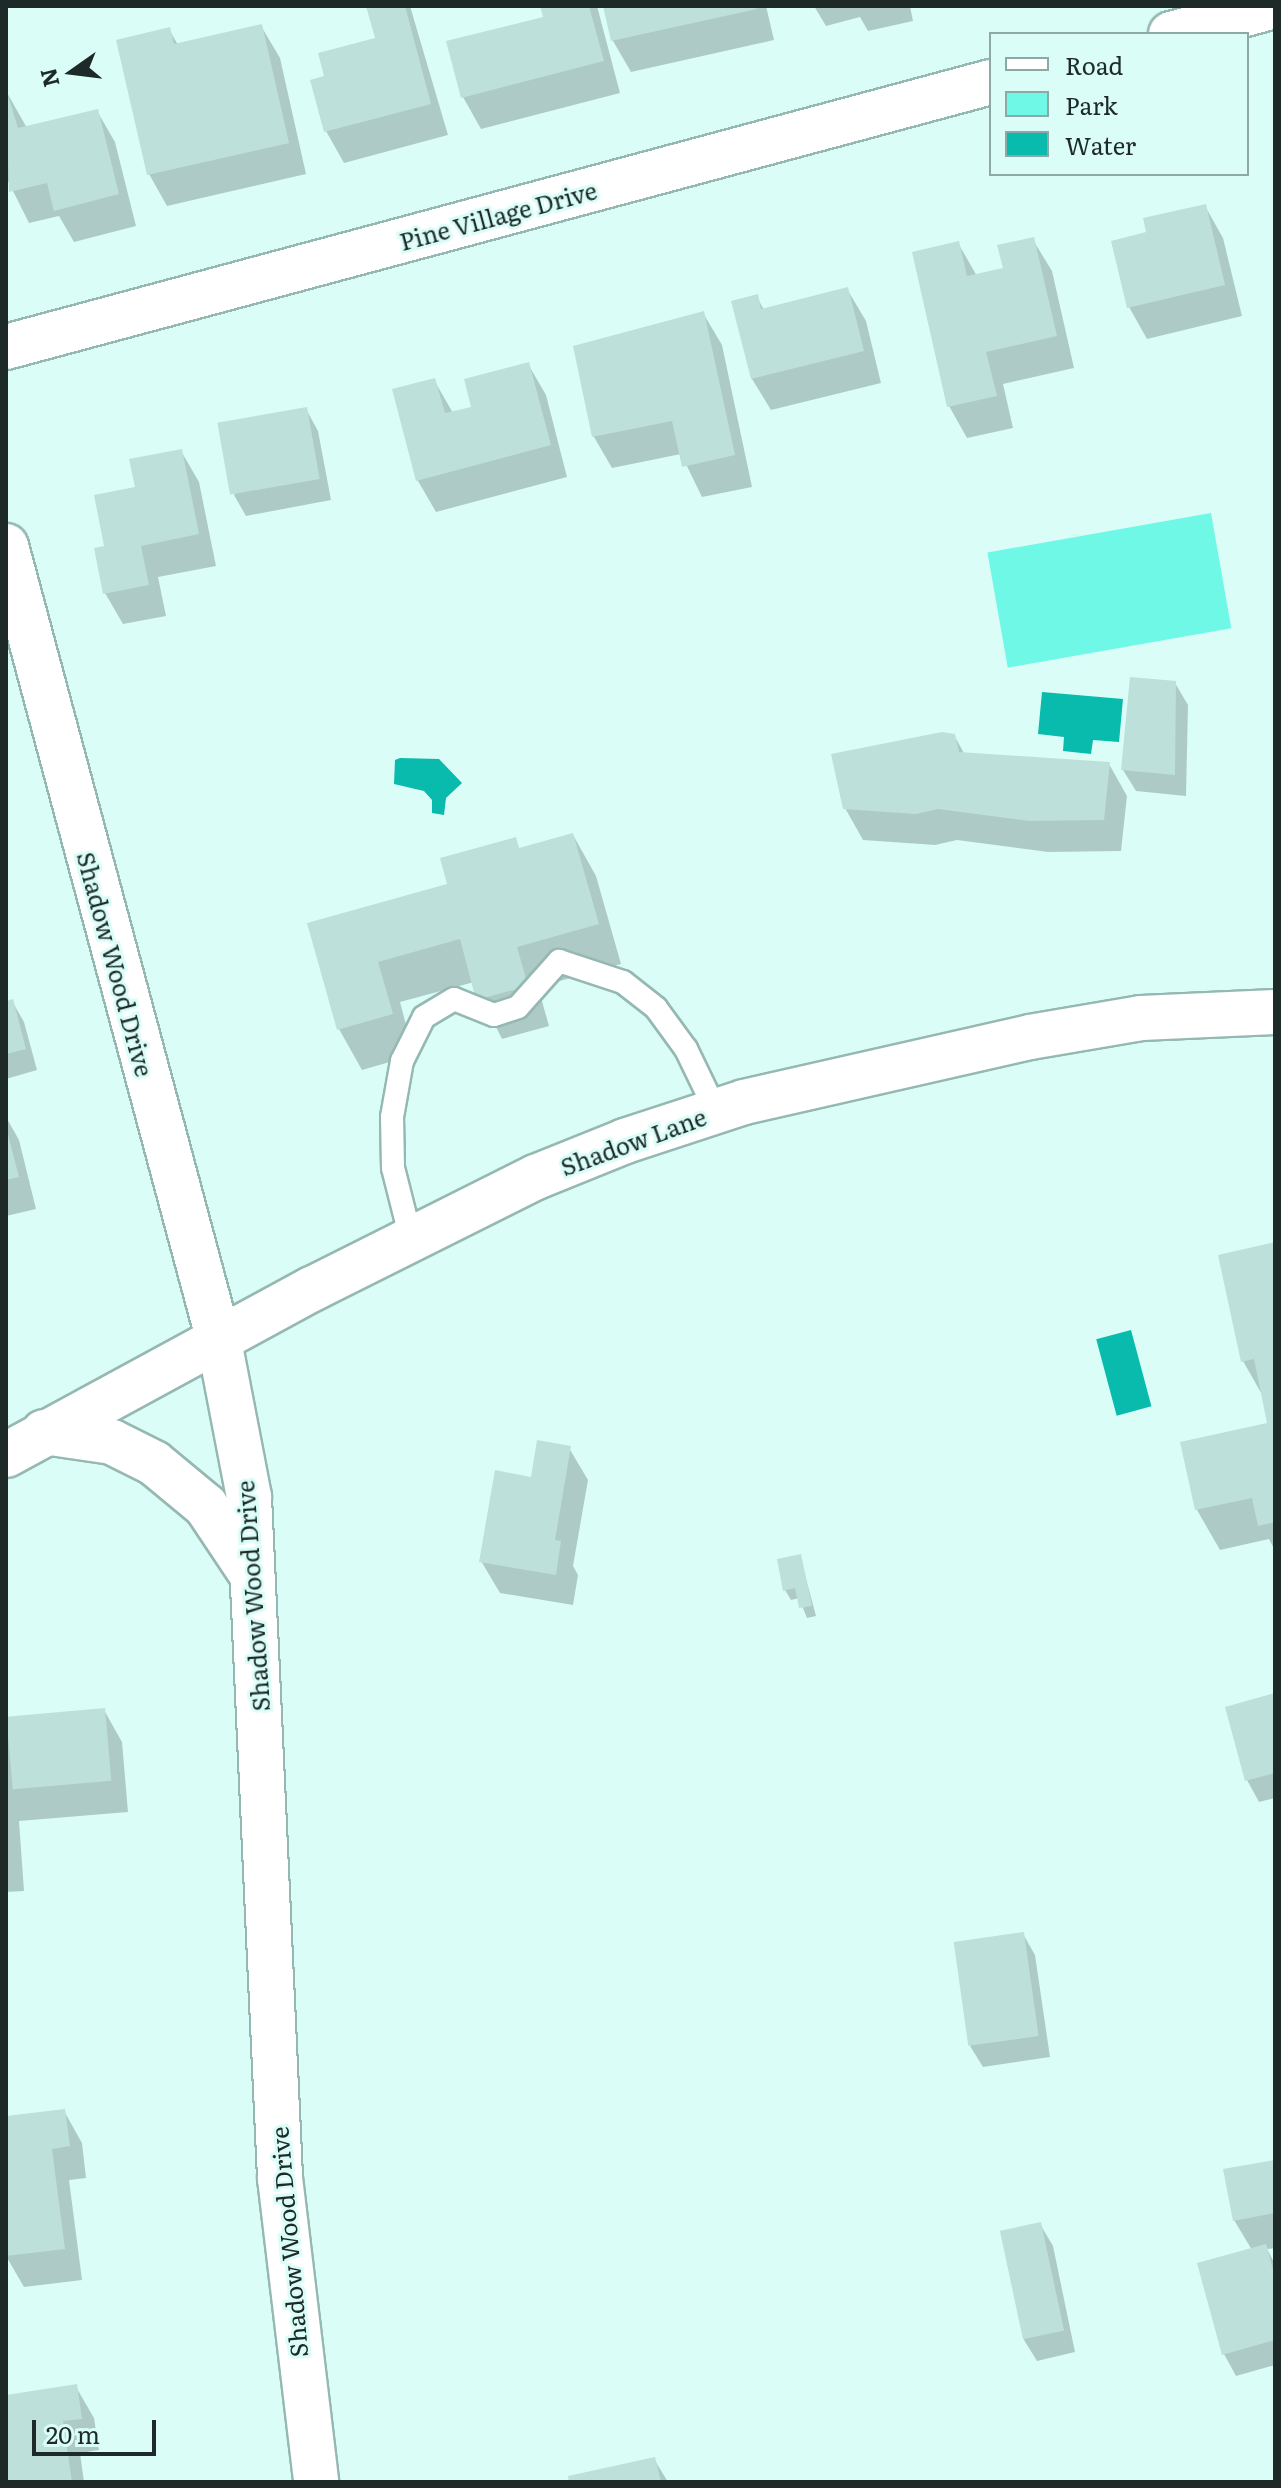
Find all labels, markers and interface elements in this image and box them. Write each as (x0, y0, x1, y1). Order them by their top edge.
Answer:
north arrow (32, 32, 112, 112)
legend (989, 32, 1249, 176)
text: Road (1065, 47, 1123, 82)
text: N (30, 65, 66, 91)
text: Park (1065, 87, 1118, 122)
text: Water (1065, 127, 1136, 162)
street label: Pine Village Drive (396, 175, 600, 255)
street label: Shadow Wood Drive (72, 848, 160, 1080)
street label: Shadow Lane (556, 1101, 710, 1181)
street label: Shadow Wood Drive (230, 1480, 274, 1712)
street label: Shadow Wood Drive (264, 2125, 312, 2359)
scale bar (36, 2404, 160, 2454)
text: 20 m (46, 2416, 100, 2451)

